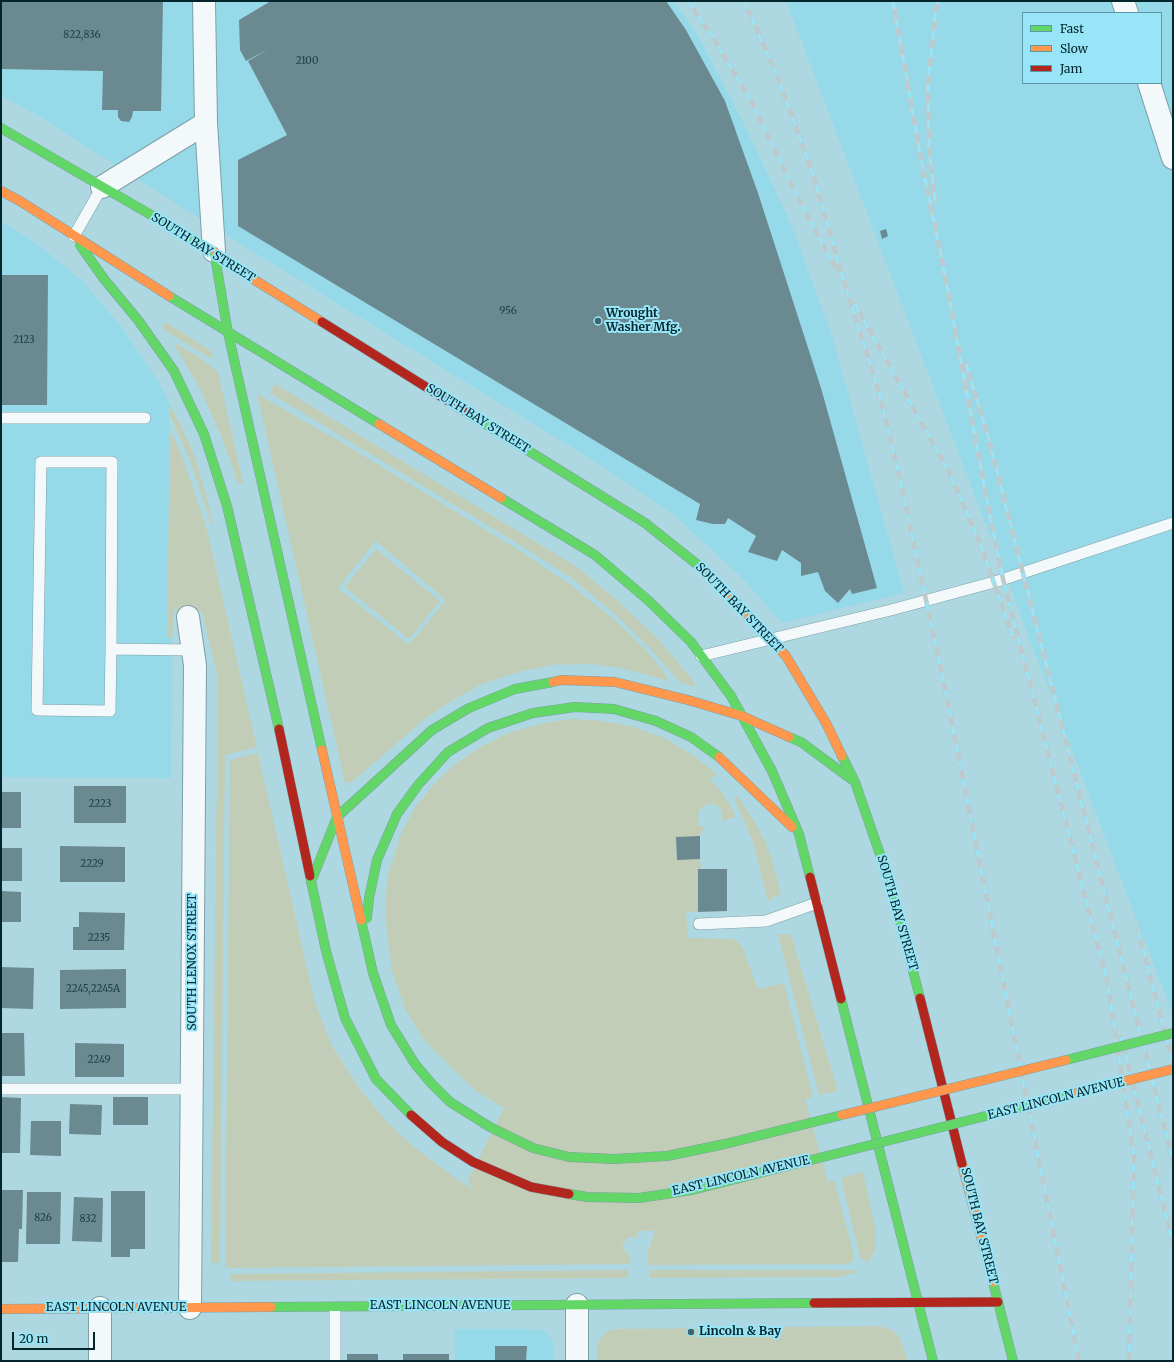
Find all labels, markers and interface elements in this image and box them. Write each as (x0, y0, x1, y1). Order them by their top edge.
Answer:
legend (1022, 12, 1162, 84)
text: Fast (1060, 21, 1084, 36)
house number: 822,836 (63, 29, 101, 41)
text: Slow (1060, 41, 1088, 56)
house number: 2100 (296, 55, 318, 67)
text: Jam (1060, 61, 1082, 76)
street label: SOUTH BAY STREET (149, 210, 257, 286)
house number: 956 (499, 305, 517, 317)
place label: Wrought Washer Mfg. (606, 307, 681, 335)
marker: Wrought Washer Mfg. (593, 316, 603, 326)
house number: 2123 (13, 334, 35, 346)
street label: SOUTH BAY STREET (424, 381, 532, 457)
street label: SOUTH BAY STREET (692, 560, 786, 656)
house number: 2223 (89, 798, 111, 810)
street label: SOUTH BAY STREET (874, 854, 920, 972)
house number: 2229 (80, 858, 104, 870)
street label: SOUTH LENOX STREET (186, 893, 200, 1031)
house number: 2235 (88, 932, 110, 944)
house number: 2245,2245A (66, 983, 120, 995)
house number: 2249 (88, 1054, 110, 1066)
street label: EAST LINCOLN AVENUE (986, 1075, 1126, 1123)
street label: EAST LINCOLN AVENUE (671, 1153, 811, 1199)
street label: SOUTH BAY STREET (958, 1166, 1000, 1286)
house number: 826 (34, 1212, 52, 1224)
house number: 832 (80, 1213, 96, 1225)
street label: EAST LINCOLN AVENUE (370, 1299, 510, 1313)
street label: EAST LINCOLN AVENUE (46, 1301, 186, 1315)
scale bar (14, 1324, 97, 1350)
place label: Lincoln & Bay (699, 1325, 781, 1339)
marker: Lincoln & Bay (686, 1327, 696, 1337)
text: 20 m (19, 1331, 48, 1346)

